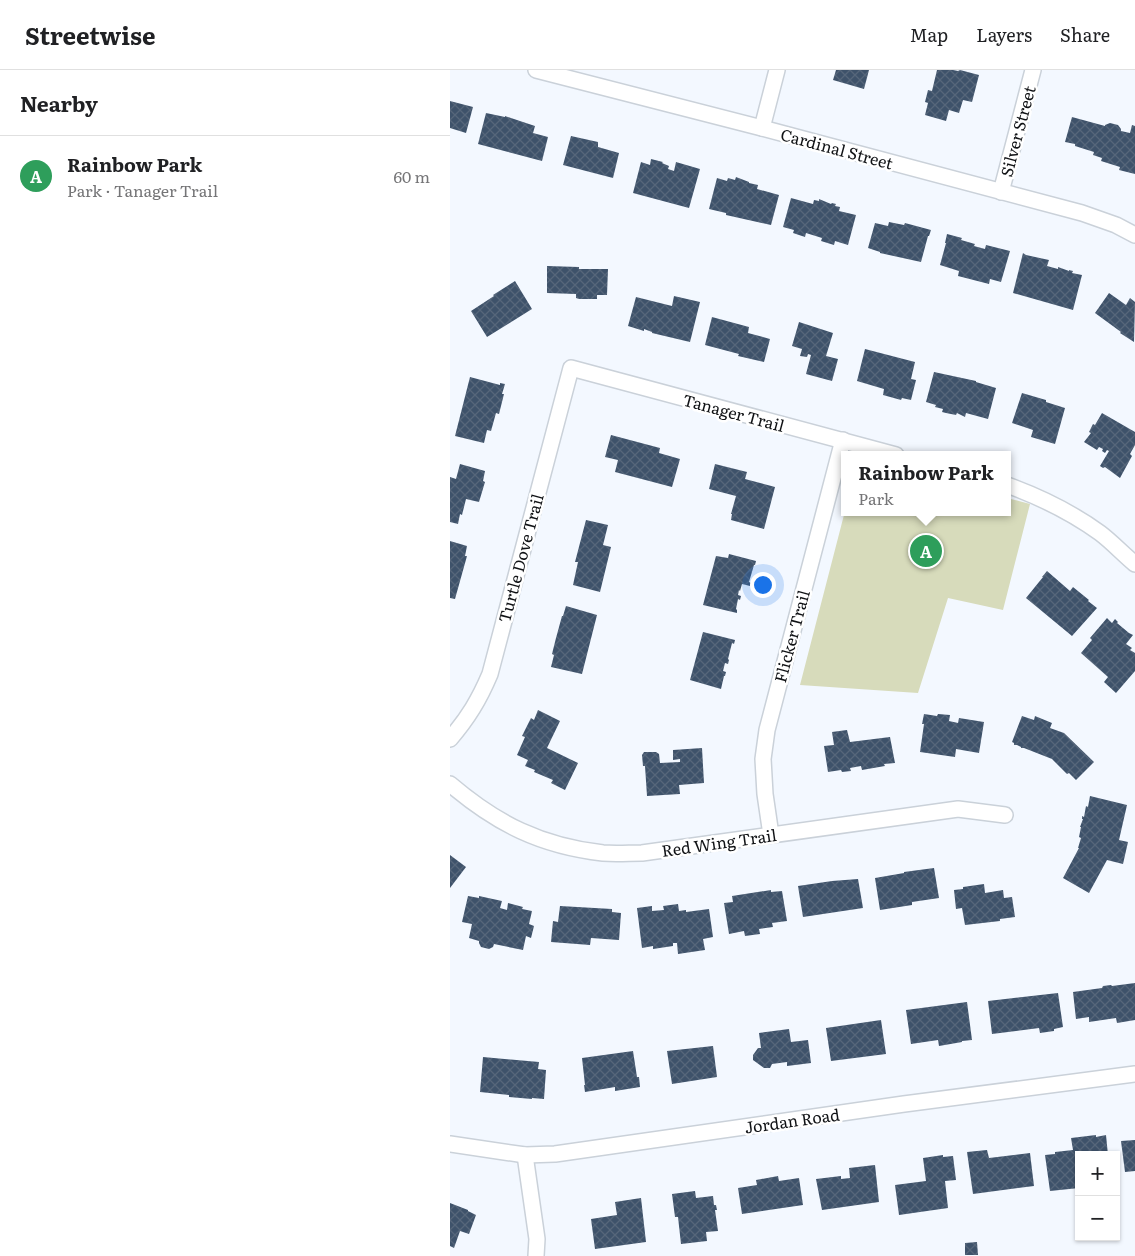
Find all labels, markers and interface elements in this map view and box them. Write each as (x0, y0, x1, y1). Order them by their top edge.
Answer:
text: Streetwise (25, 17, 155, 52)
text: Map (910, 21, 948, 48)
text: Layers (976, 21, 1032, 48)
text: Share (1060, 21, 1110, 48)
street label: Silver Street (993, 82, 1041, 179)
text: Nearby (20, 87, 98, 118)
street label: Cardinal Street (778, 121, 896, 175)
text: Rainbow Park (67, 150, 202, 178)
text: A (30, 164, 42, 188)
text: 60 m (393, 164, 430, 188)
text: Park · Tanager Trail (67, 178, 218, 202)
street label: Tanager Trail (681, 387, 787, 437)
popup (841, 451, 1011, 516)
text: Rainbow Park (858, 458, 994, 486)
text: Park (858, 486, 893, 510)
street label: Turtle Dove Trail (491, 491, 549, 625)
pin: A (910, 532, 942, 570)
your location (750, 572, 776, 598)
street label: Flicker Trail (767, 587, 815, 685)
street label: Red Wing Trail (660, 822, 778, 862)
street label: Jordan Road (743, 1101, 841, 1139)
map controls (1075, 1151, 1120, 1241)
button: + (1075, 1151, 1120, 1196)
button: − (1075, 1196, 1120, 1241)

